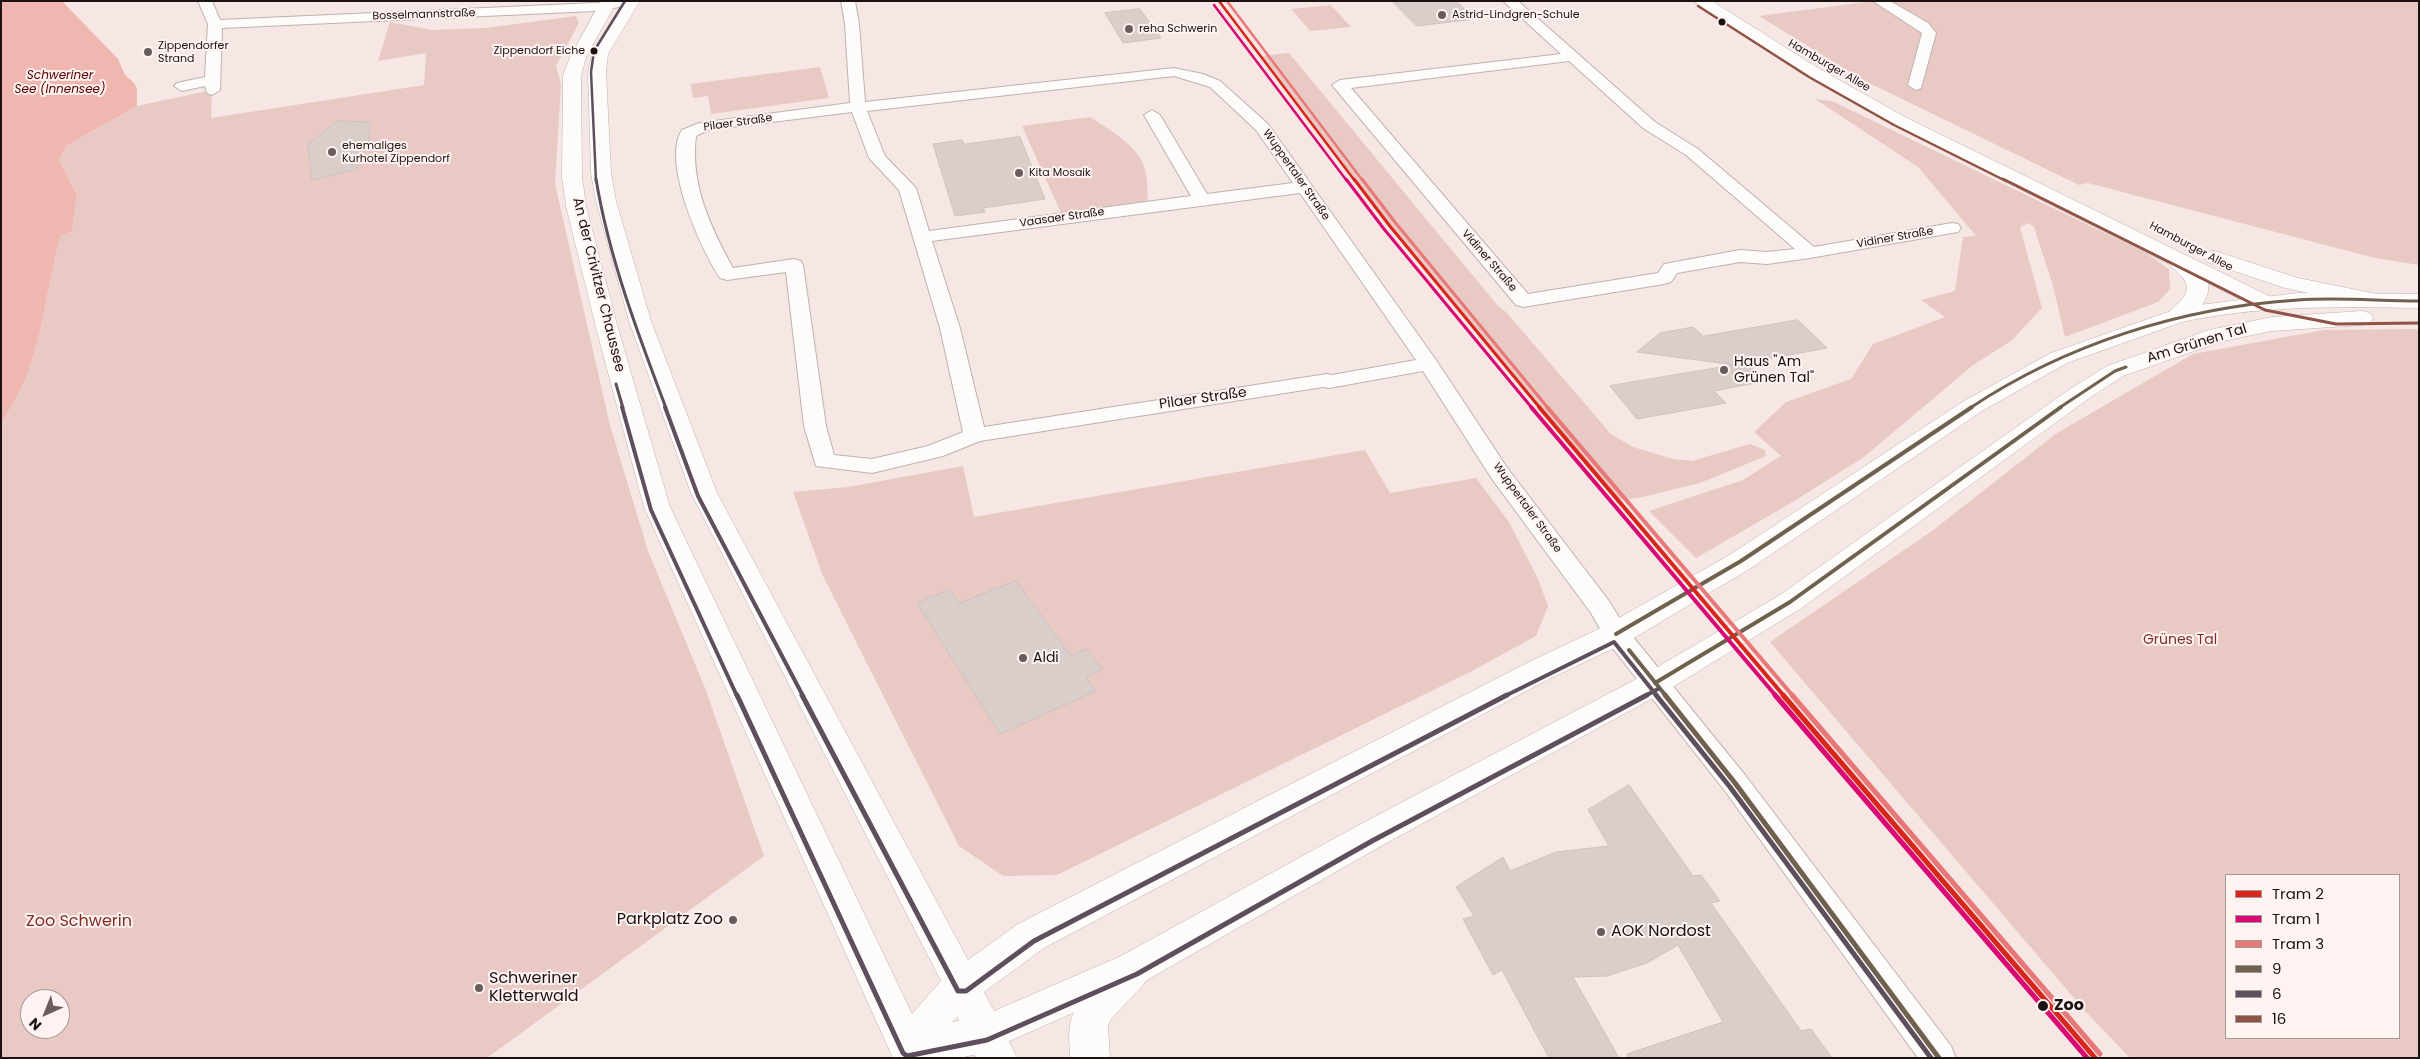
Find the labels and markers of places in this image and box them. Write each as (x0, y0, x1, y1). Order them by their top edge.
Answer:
place label: Astrid-Lindgren-Schule (1452, 8, 1580, 22)
marker: Astrid-Lindgren-Schule (1436, 9, 1448, 21)
unlabelled marker (1717, 17, 1727, 27)
place label: reha Schwerin (1139, 22, 1217, 36)
marker: reha Schwerin (1123, 23, 1135, 35)
place label: Zippendorfer Strand (158, 39, 229, 65)
place label: Zippendorf Eiche (494, 44, 585, 58)
marker: Zippendorfer Strand (142, 46, 154, 58)
marker: Zippendorf Eiche (589, 46, 599, 56)
place label: ehemaliges Kurhotel Zippendorf (342, 139, 450, 165)
marker: ehemaliges Kurhotel Zippendorf (326, 146, 338, 158)
place label: Kita Mosaik (1029, 166, 1091, 180)
marker: Kita Mosaik (1013, 167, 1025, 179)
place label: Haus "Am Grünen Tal" (1734, 354, 1814, 387)
marker: Haus "Am Grünen Tal" (1718, 364, 1730, 376)
place label: Aldi (1033, 650, 1059, 666)
marker: Aldi (1017, 652, 1029, 664)
place label: Parkplatz Zoo (617, 910, 723, 930)
marker: Parkplatz Zoo (727, 914, 739, 926)
place label: AOK Nordost (1611, 922, 1711, 942)
marker: AOK Nordost (1595, 926, 1607, 938)
place label: Schweriner Kletterwald (489, 969, 579, 1007)
marker: Schweriner Kletterwald (473, 982, 485, 994)
place label: Zoo (2054, 996, 2084, 1016)
marker: Zoo (2036, 999, 2050, 1013)

